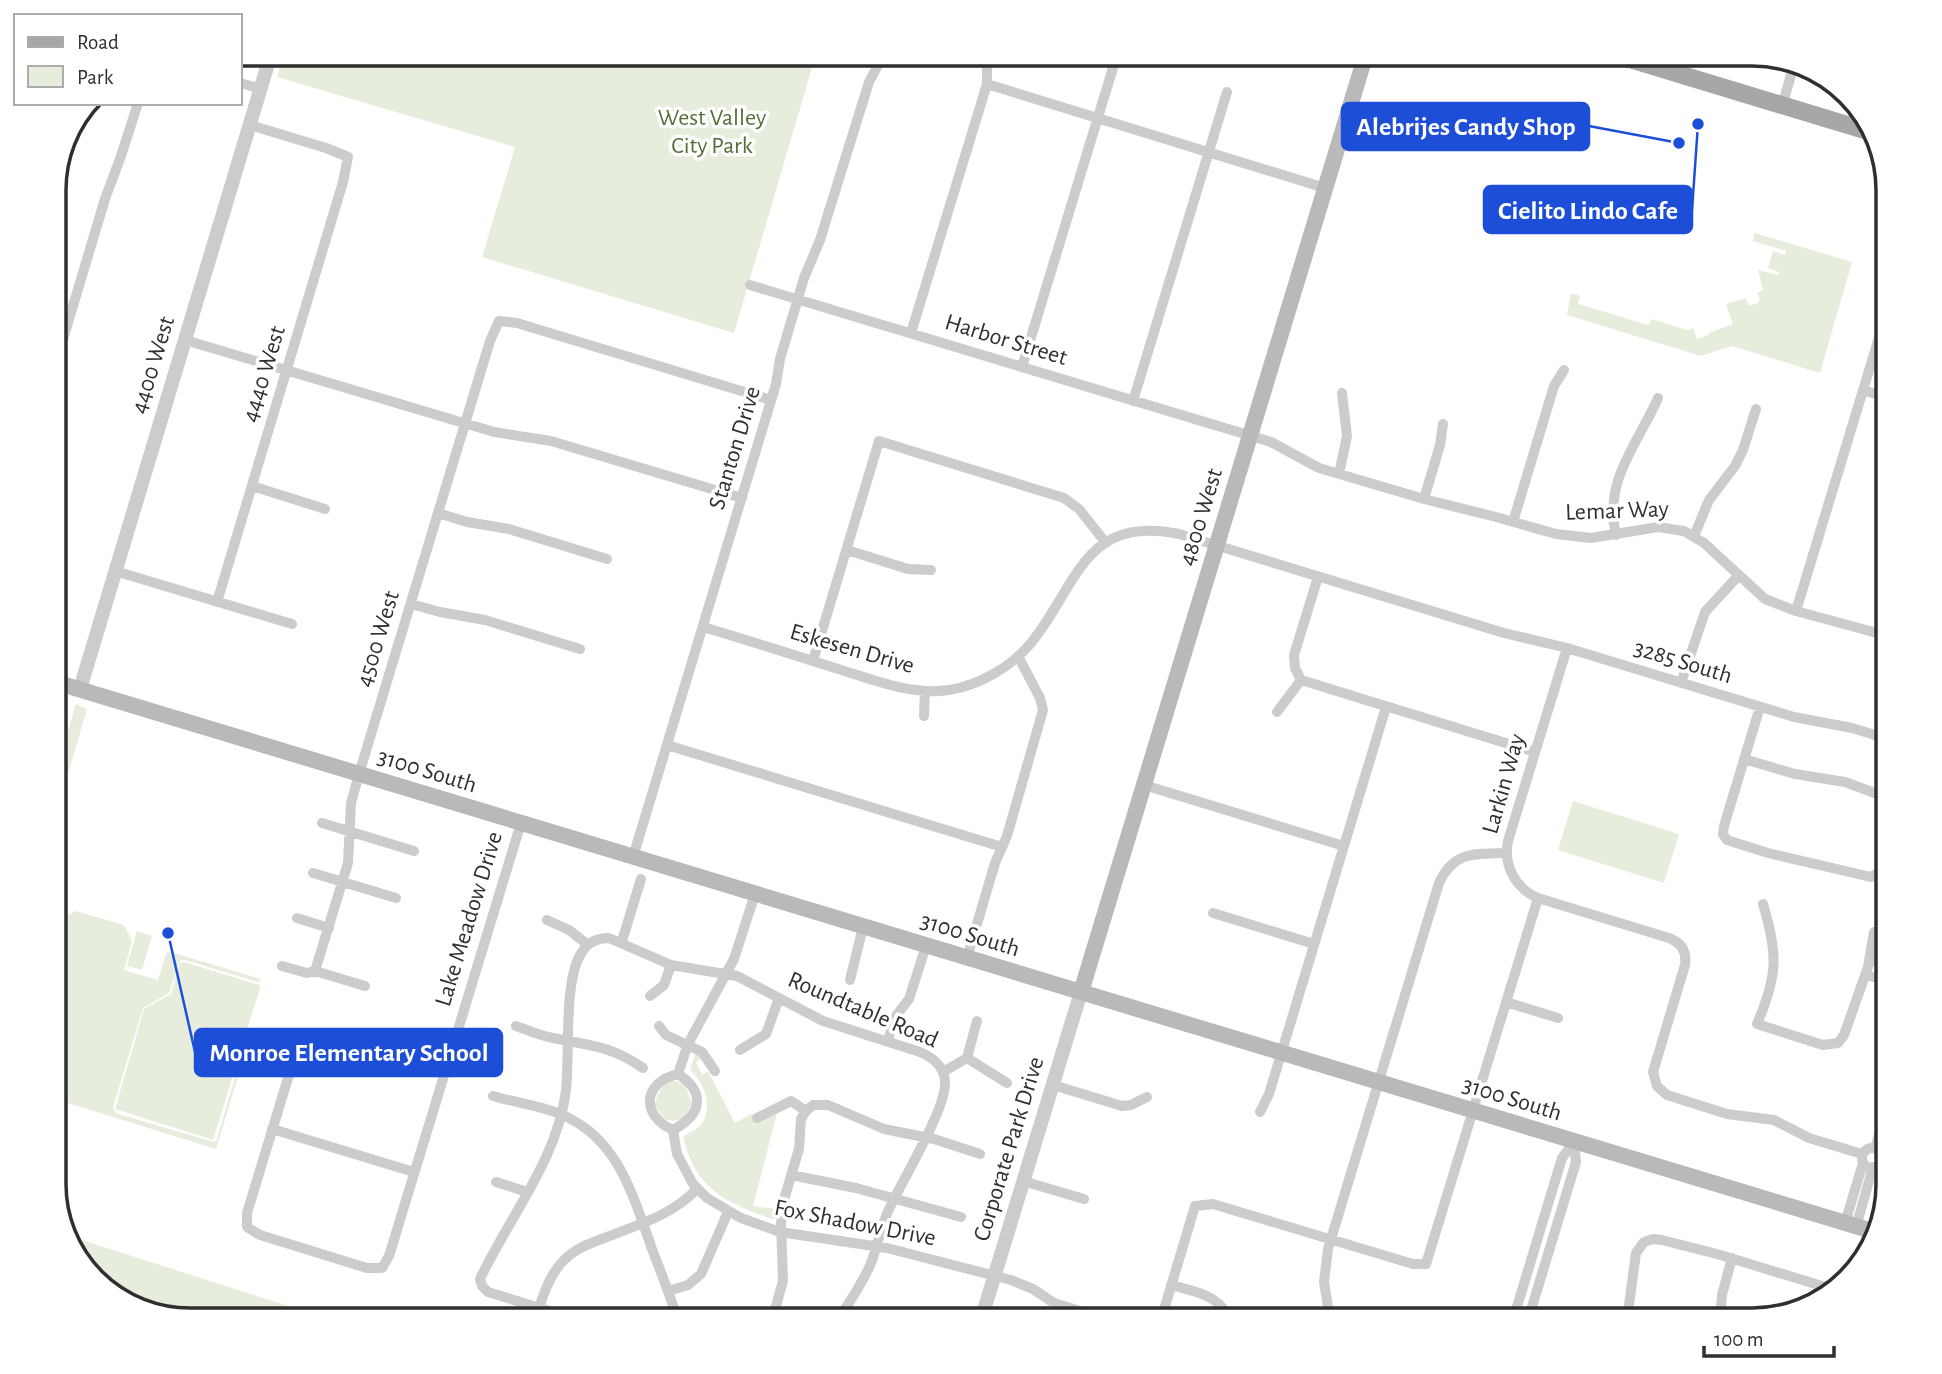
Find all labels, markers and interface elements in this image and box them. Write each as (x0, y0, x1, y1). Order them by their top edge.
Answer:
legend (14, 14, 242, 105)
text: Road (77, 32, 119, 53)
text: Park (77, 67, 114, 88)
callout: Alebrijes Candy Shop (1342, 103, 1589, 150)
park label: West Valley City Park (658, 106, 766, 158)
text: Alebrijes Candy Shop (1356, 114, 1576, 140)
callout: Cielito Lindo Cafe (1484, 186, 1692, 233)
text: Cielito Lindo Cafe (1498, 198, 1678, 224)
street label: Harbor Street (942, 310, 1070, 370)
street label: 4400 West (127, 313, 179, 417)
street label: 4440 West (238, 323, 290, 425)
street label: Stanton Drive (705, 384, 765, 512)
street label: 4800 West (1175, 465, 1227, 568)
street label: Lemar Way (1565, 497, 1669, 525)
street label: 4500 West (352, 588, 404, 690)
street label: Eskesen Drive (787, 620, 917, 678)
street label: 3285 South (1631, 636, 1735, 688)
street label: Larkin Way (1478, 731, 1530, 837)
street label: 3100 South (374, 745, 480, 797)
street label: Lake Meadow Drive (431, 829, 507, 1009)
street label: 3100 South (917, 909, 1023, 961)
street label: Roundtable Road (784, 968, 942, 1052)
callout: Monroe Elementary School (195, 1029, 502, 1076)
text: Monroe Elementary School (210, 1040, 488, 1066)
street label: Corporate Park Drive (970, 1054, 1048, 1244)
street label: 3100 South (1459, 1073, 1565, 1125)
street label: Fox Shadow Drive (772, 1196, 938, 1250)
scale bar (1704, 1314, 1834, 1358)
text: 100 m (1714, 1329, 1764, 1350)

